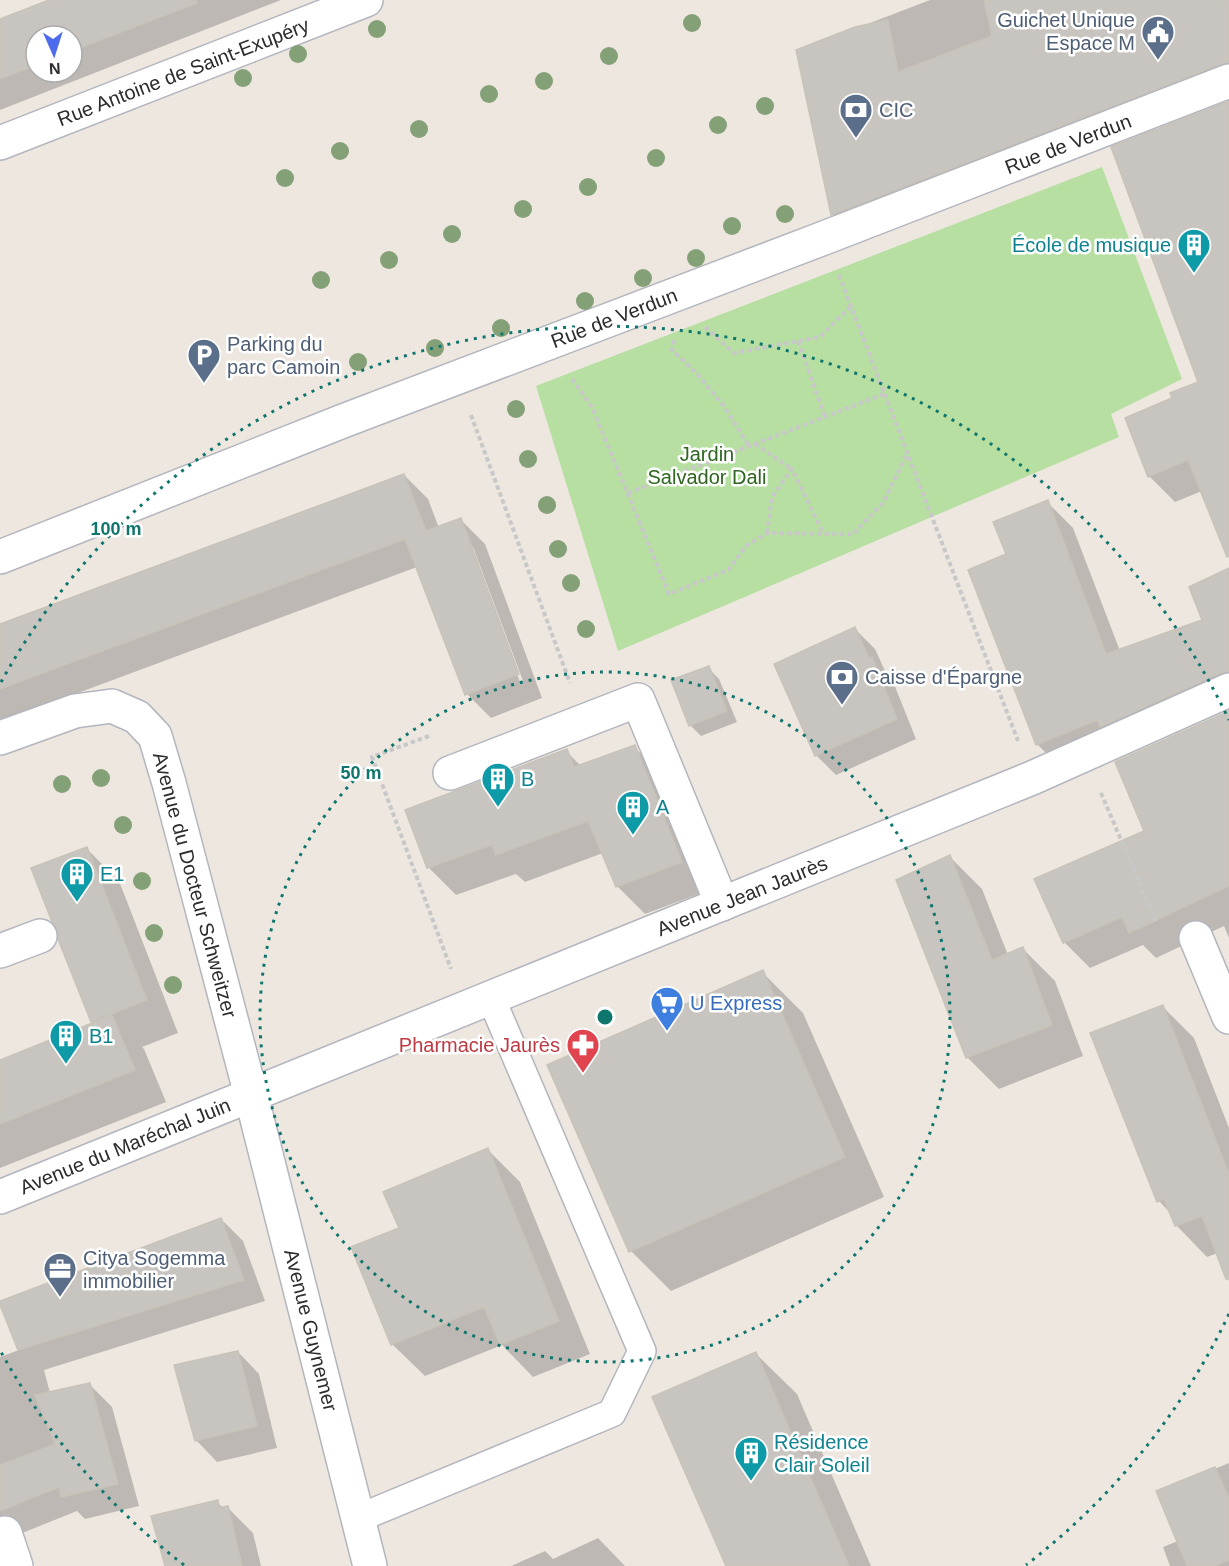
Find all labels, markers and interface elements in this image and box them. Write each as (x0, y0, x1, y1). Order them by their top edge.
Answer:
place label: Guichet Unique Espace M (997, 9, 1135, 54)
street label: Rue Antoine de Saint-Exupéry (54, 14, 312, 130)
public building icon: Guichet Unique Espace M (1140, 14, 1176, 61)
north arrow (24, 24, 84, 84)
text: N (49, 60, 61, 77)
bank icon: CIC (838, 92, 874, 139)
place label: CIC (879, 99, 913, 121)
street label: Rue de Verdun (1002, 110, 1134, 178)
building icon: École de musique (1176, 227, 1212, 274)
place label: École de musique (1012, 234, 1171, 256)
street label: Rue de Verdun (548, 284, 680, 352)
place label: Parking du parc Camoin (227, 333, 340, 378)
parking icon: Parking du parc Camoin (186, 337, 222, 384)
park label: Jardin Salvador Dali (648, 443, 766, 488)
text: 100 m (90, 519, 142, 539)
bank icon: Caisse d'Épargne (824, 659, 860, 706)
place label: Caisse d'Épargne (865, 666, 1022, 688)
street label: Avenue du Docteur Schweitzer (149, 750, 241, 1021)
building icon: B (480, 761, 516, 808)
text: 50 m (340, 763, 382, 783)
place label: B (521, 768, 534, 790)
building icon: A (615, 789, 651, 836)
place label: A (656, 796, 670, 818)
street label: Avenue Jean Jaurès (654, 852, 830, 940)
building icon: E1 (59, 856, 95, 903)
place label: E1 (100, 863, 124, 885)
supermarket icon: U Express (649, 985, 685, 1032)
place label: U Express (690, 992, 782, 1014)
centre of rings (595, 1007, 615, 1027)
building icon: B1 (48, 1018, 84, 1065)
place label: B1 (89, 1025, 113, 1047)
pharmacy icon: Pharmacie Jaurès (565, 1027, 601, 1074)
place label: Pharmacie Jaurès (399, 1034, 560, 1056)
street label: Avenue du Maréchal Juin (16, 1094, 234, 1198)
place label: Citya Sogemma immobilier (83, 1247, 226, 1292)
street label: Avenue Guynemer (280, 1247, 342, 1414)
office icon: Citya Sogemma immobilier (42, 1251, 78, 1298)
place label: Résidence Clair Soleil (774, 1431, 870, 1476)
building icon: Résidence Clair Soleil (733, 1435, 769, 1482)

